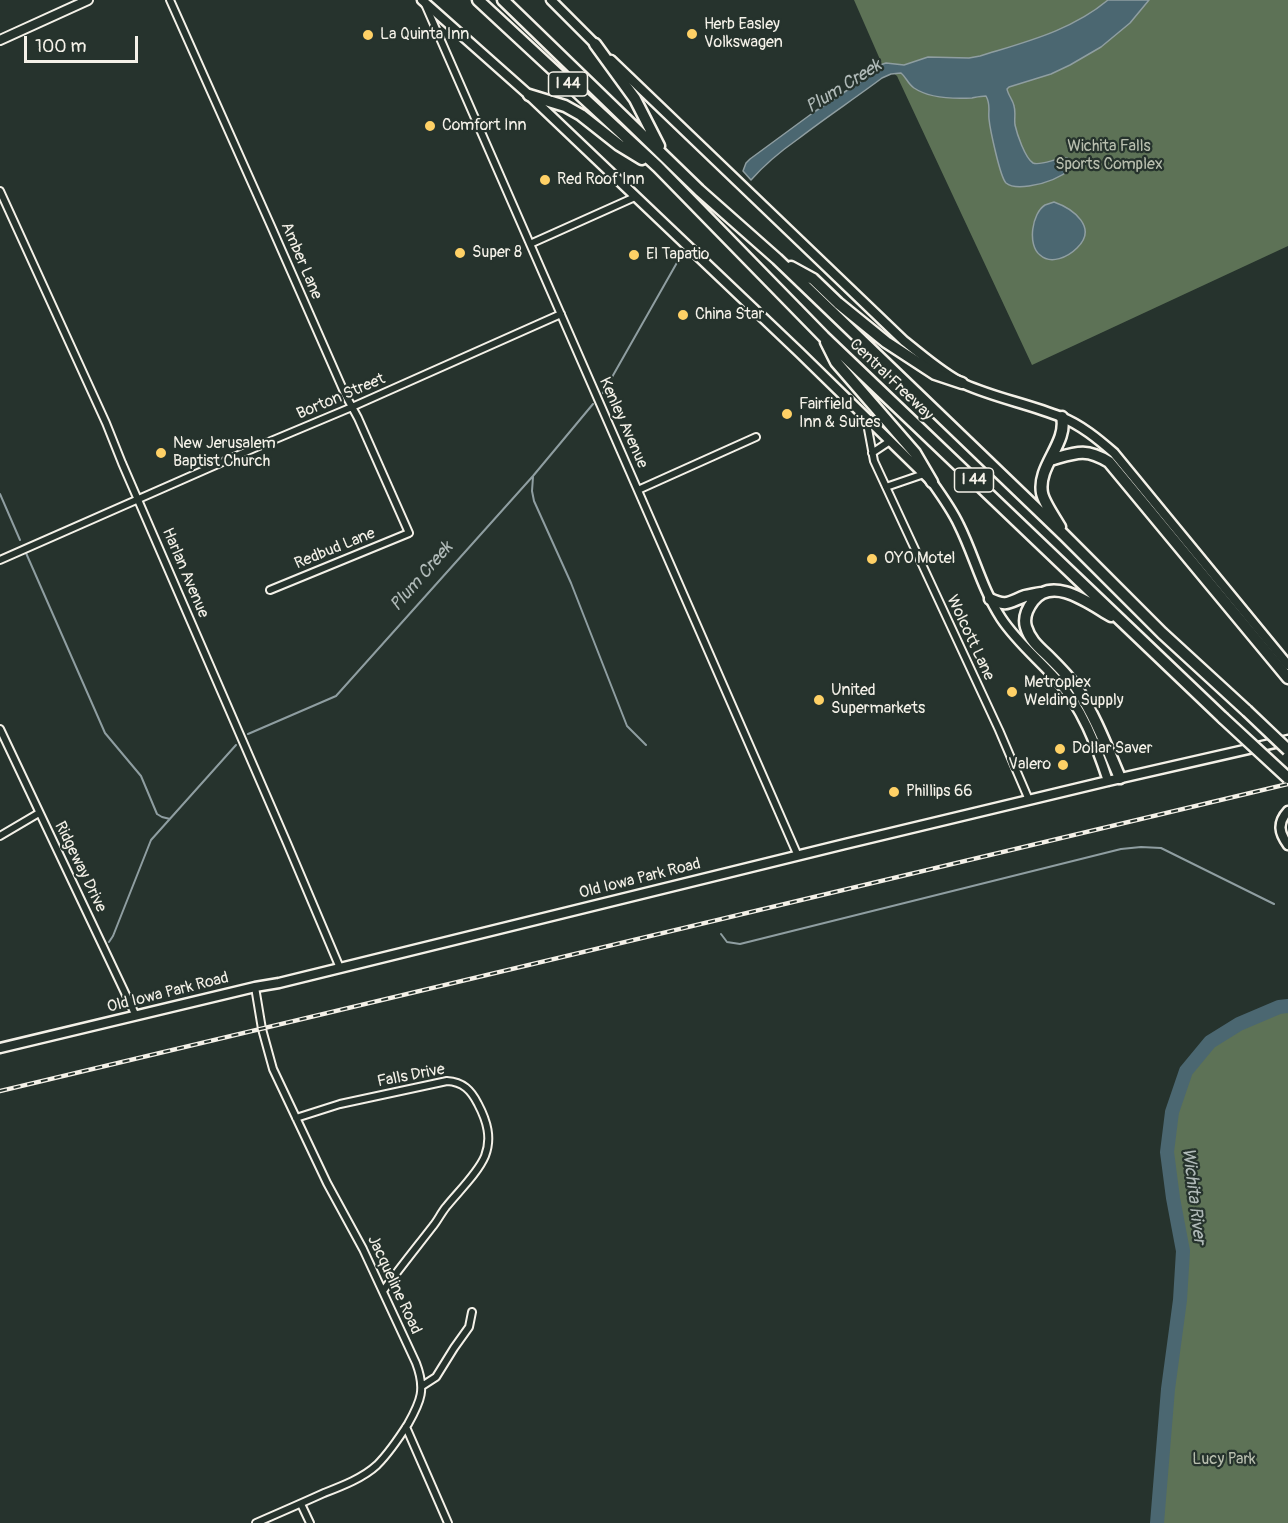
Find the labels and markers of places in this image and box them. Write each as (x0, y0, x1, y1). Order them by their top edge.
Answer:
place label: Herb Easley Volkswagen (704, 15, 783, 53)
place label: La Quinta Inn (380, 25, 469, 45)
marker: Herb Easley Volkswagen (685, 27, 699, 41)
marker: La Quinta Inn (361, 28, 375, 42)
place label: Comfort Inn (442, 116, 527, 136)
marker: Comfort Inn (423, 119, 437, 133)
place label: Red Roof Inn (557, 170, 645, 190)
marker: Red Roof Inn (538, 173, 552, 187)
place label: Super 8 (472, 243, 522, 263)
place label: El Tapatio (646, 245, 709, 265)
marker: Super 8 (453, 246, 467, 260)
marker: El Tapatio (627, 248, 641, 262)
place label: China Star (695, 305, 764, 325)
marker: China Star (676, 308, 690, 322)
place label: Fairfield Inn & Suites (799, 395, 880, 433)
marker: Fairfield Inn & Suites (780, 407, 794, 421)
place label: New Jerusalem Baptist Church (173, 434, 276, 472)
marker: New Jerusalem Baptist Church (154, 446, 168, 460)
place label: OYO Motel (884, 549, 955, 569)
marker: OYO Motel (865, 552, 879, 566)
place label: Metroplex Welding Supply (1024, 673, 1124, 711)
place label: United Supermarkets (831, 681, 925, 719)
marker: Metroplex Welding Supply (1005, 685, 1019, 699)
marker: United Supermarkets (812, 693, 826, 707)
place label: Dollar Saver (1072, 739, 1152, 759)
marker: Dollar Saver (1053, 742, 1067, 756)
place label: Valero (1008, 755, 1051, 775)
marker: Valero (1056, 758, 1070, 772)
place label: Phillips 66 (906, 782, 973, 802)
marker: Phillips 66 (887, 785, 901, 799)

